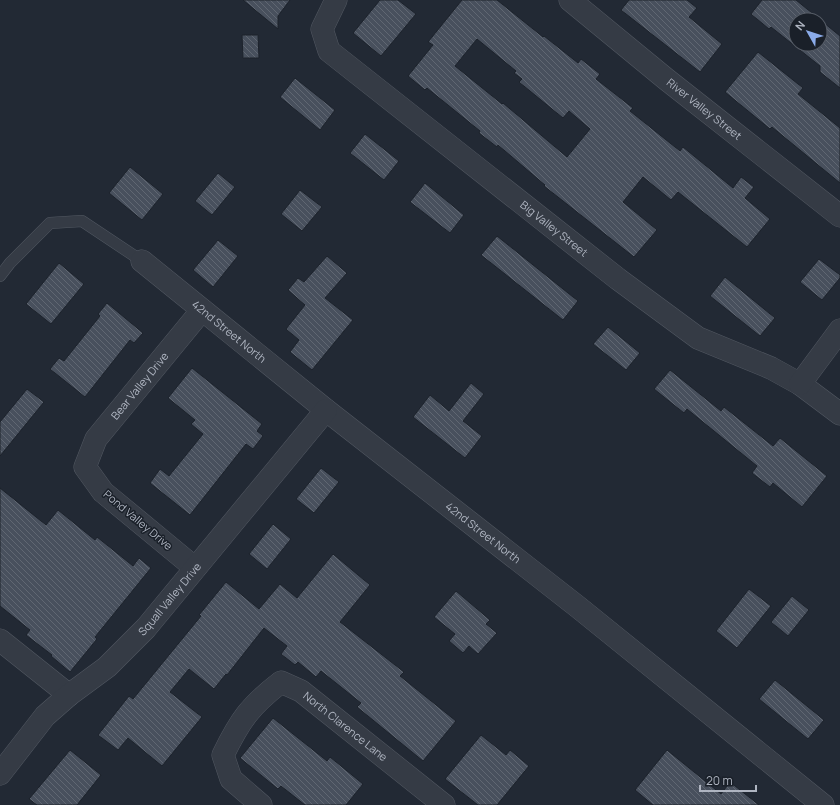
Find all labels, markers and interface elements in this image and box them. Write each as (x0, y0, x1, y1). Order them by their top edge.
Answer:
north arrow (788, 12, 828, 52)
text: N (792, 18, 808, 33)
street label: River Valley Street (664, 74, 745, 143)
street label: Big Valley Street (518, 197, 591, 260)
street label: 42nd Street North (189, 296, 270, 366)
street label: Bear Valley Drive (107, 348, 172, 422)
street label: Pond Valley Drive (101, 486, 176, 553)
street label: 42nd Street North (443, 498, 524, 566)
street label: Squall Valley Drive (135, 559, 204, 639)
street label: North Clarence Lane (300, 688, 391, 764)
scale bar (700, 767, 756, 793)
text: 20 m (706, 772, 733, 789)

